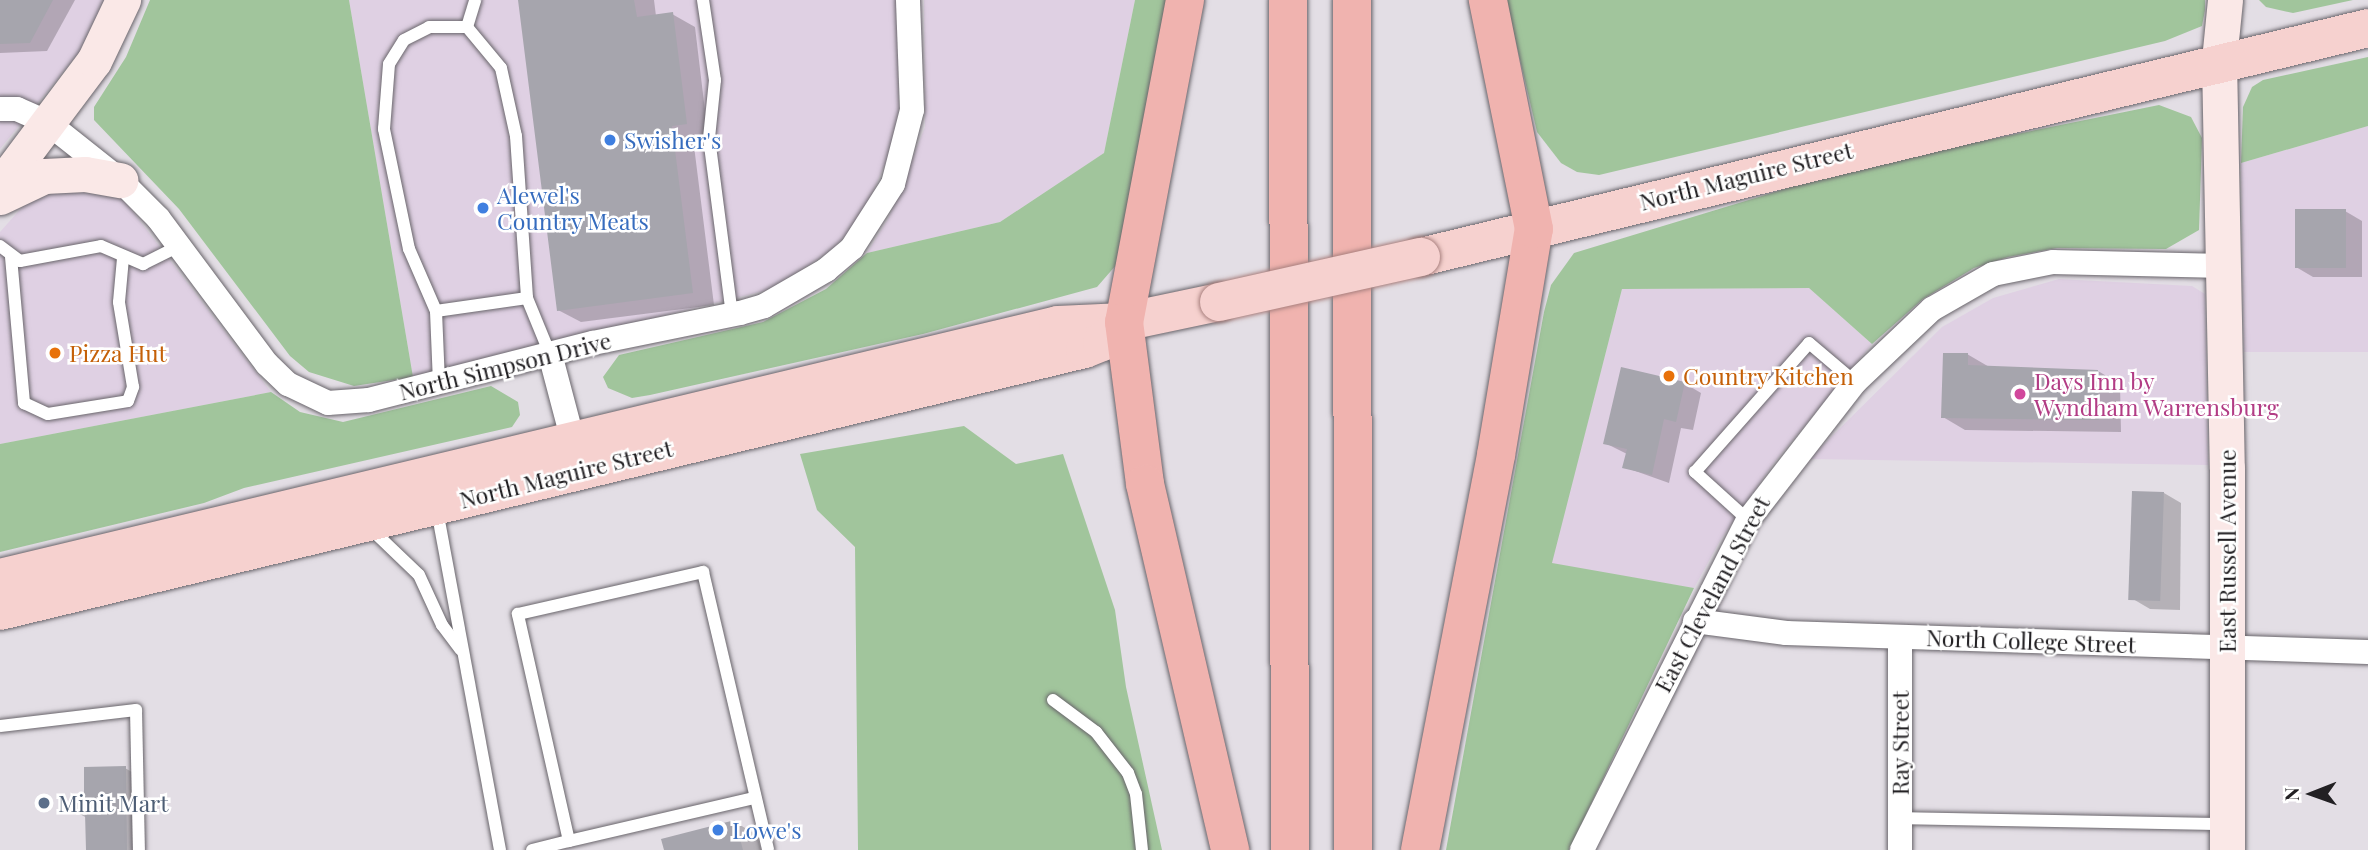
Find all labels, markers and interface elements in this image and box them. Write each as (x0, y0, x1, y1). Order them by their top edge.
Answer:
place label: Swisher's (624, 126, 721, 154)
marker: Swisher's (602, 132, 618, 148)
street label: North Maguire Street (1637, 136, 1855, 216)
place label: Alewel's Country Meats (497, 181, 649, 235)
marker: Alewel's Country Meats (475, 200, 491, 216)
street label: North Simpson Drive (396, 326, 614, 406)
place label: Pizza Hut (69, 339, 167, 367)
marker: Pizza Hut (47, 345, 63, 361)
place label: Country Kitchen (1683, 362, 1854, 390)
place label: Days Inn by Wyndham Warrensburg (2034, 367, 2280, 421)
marker: Country Kitchen (1661, 368, 1677, 384)
marker: Days Inn by Wyndham Warrensburg (2012, 386, 2028, 402)
street label: North Maguire Street (457, 434, 675, 514)
street label: East Russell Avenue (2213, 449, 2241, 653)
street label: East Cleveland Street (1648, 491, 1776, 697)
street label: North College Street (1926, 624, 2136, 658)
street label: Ray Street (1886, 690, 1914, 796)
north arrow (2277, 759, 2347, 829)
text: N (2278, 787, 2304, 801)
place label: Minit Mart (58, 789, 169, 817)
marker: Minit Mart (36, 795, 52, 811)
place label: Lowe's (732, 816, 801, 844)
marker: Lowe's (710, 822, 726, 838)

